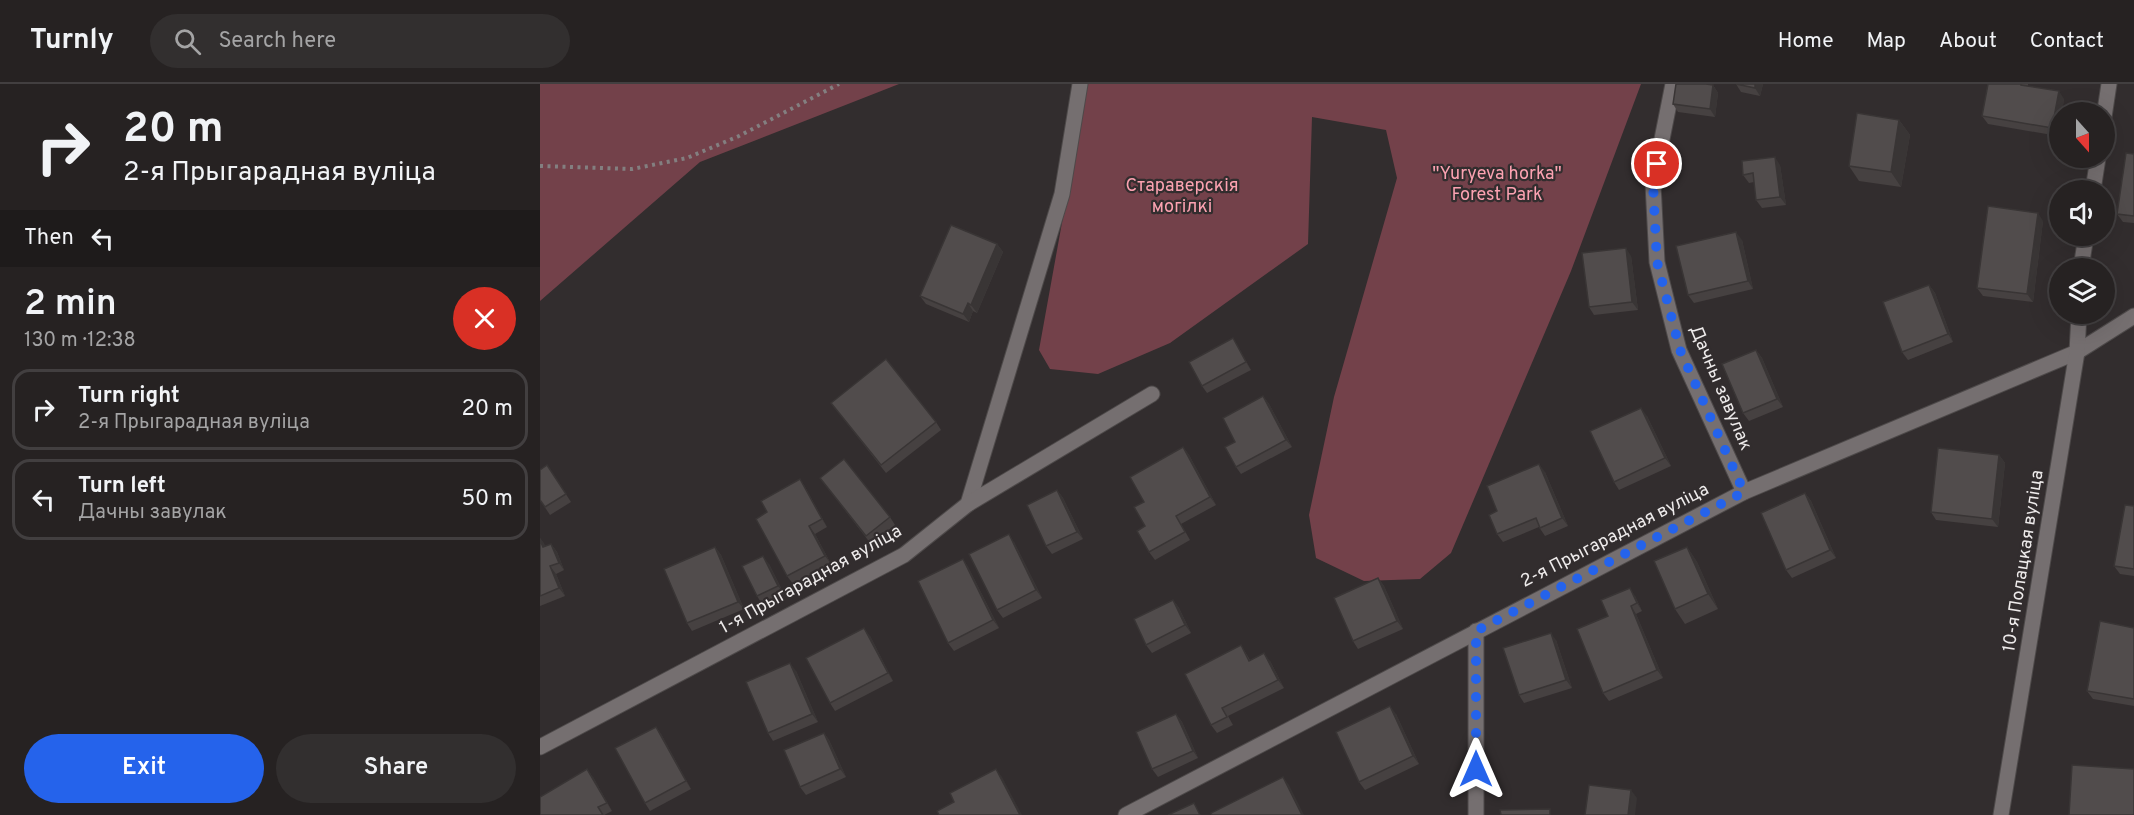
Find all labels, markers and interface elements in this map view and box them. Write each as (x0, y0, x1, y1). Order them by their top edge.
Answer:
search box (150, 14, 570, 68)
text: Turnly (30, 23, 114, 59)
icon: search (171, 25, 204, 58)
text: Search here (219, 28, 336, 55)
text: Home (1778, 28, 1834, 55)
text: Map (1867, 28, 1906, 55)
text: About (1939, 28, 1997, 55)
text: Contact (2030, 28, 2104, 55)
north arrow (2049, 102, 2115, 168)
map controls (2049, 102, 2115, 324)
text: 20 m (123, 104, 224, 157)
icon: right (24, 108, 102, 186)
pin (1631, 138, 1682, 189)
icon: arrive (1640, 147, 1673, 180)
text: 2-я Прыгарадная вуліца (123, 156, 436, 190)
park label: "Yuryeva horka" Forest Park (1432, 163, 1562, 207)
park label: Стараверскія могілкі (1125, 175, 1239, 219)
button: sound (2049, 180, 2115, 246)
icon: left (86, 222, 119, 255)
text: Then (24, 225, 74, 252)
button: layers (2049, 258, 2115, 324)
text: 2 min (24, 282, 117, 328)
button: close (453, 287, 516, 350)
street label: Дачны завулак (1683, 322, 1757, 454)
text: 130 m · 12:38 (24, 328, 136, 354)
text: Turn right (78, 383, 180, 410)
icon: right (27, 393, 60, 426)
text: 20 m (462, 396, 513, 423)
text: 2-я Прыгарадная вуліца (78, 410, 310, 436)
street label: 10-я Полацкая вуліца (1998, 468, 2050, 654)
text: Turn left (78, 473, 166, 500)
street label: 2-я Прыгарадная вуліца (1517, 478, 1713, 594)
icon: left (27, 483, 60, 516)
text: 50 m (461, 486, 513, 513)
text: Дачны завулак (78, 500, 227, 526)
street label: 1-я Прыгарадная вуліца (716, 520, 906, 640)
button: Exit (24, 734, 264, 803)
button: Share (276, 734, 516, 803)
position arrow (1444, 737, 1508, 801)

